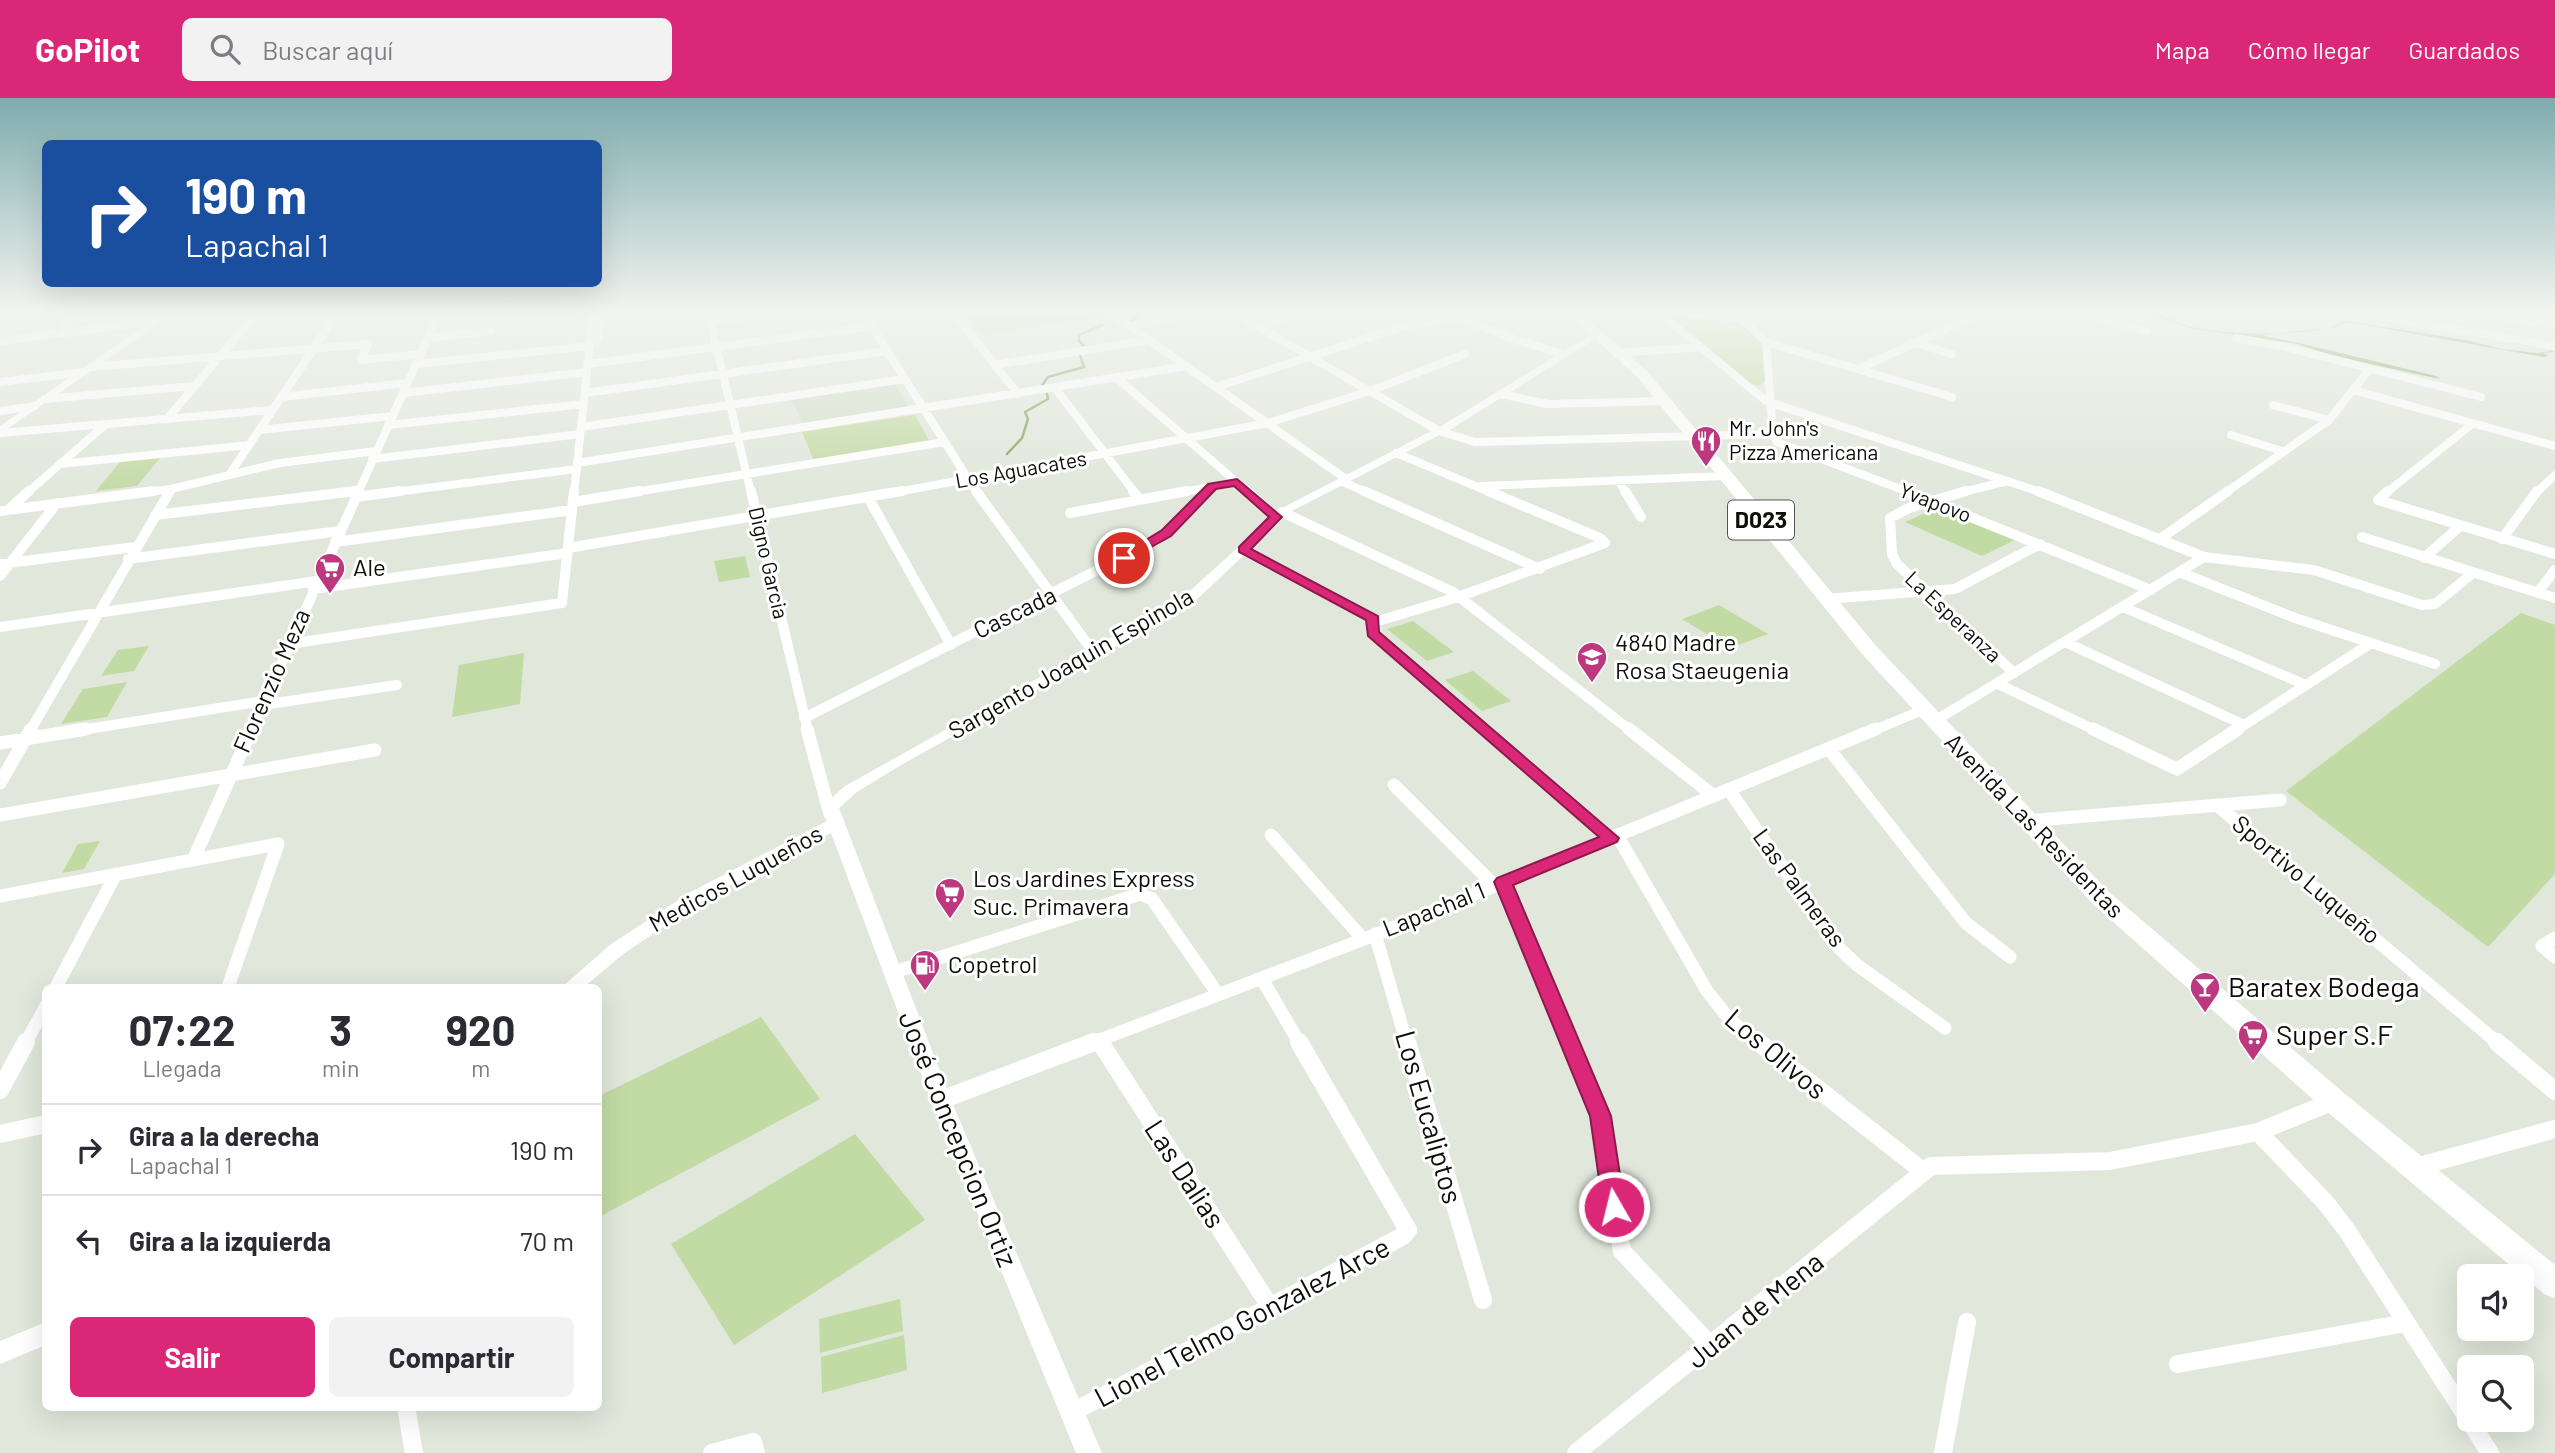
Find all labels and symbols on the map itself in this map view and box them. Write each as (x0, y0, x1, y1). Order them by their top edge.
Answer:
place label: Mr. John's Pizza Americana (1729, 415, 1878, 464)
restaurant icon: Mr. John's Pizza Americana (1689, 424, 1723, 468)
street label: Los Aguacates (953, 445, 1088, 492)
street label: Yvapovo (1896, 476, 1975, 527)
road number: D023 (1728, 500, 1794, 540)
street label: Digno Garcia (744, 504, 795, 621)
pin (1094, 528, 1154, 588)
supermarket icon: Ale (313, 551, 347, 595)
place label: Ale (353, 552, 386, 581)
street label: La Esperanza (1901, 565, 2007, 667)
street label: Cascada (968, 579, 1060, 644)
street label: Sargento Joaquin Espinola (943, 581, 1198, 745)
street label: Florenzio Meza (226, 604, 315, 757)
place label: 4840 Madre Rosa Staeugenia (1615, 627, 1789, 684)
school or university icon: 4840 Madre Rosa Staeugenia (1575, 640, 1609, 684)
street label: Avenida Las Residentas (1939, 727, 2131, 923)
street label: Sportivo Luqueño (2227, 808, 2387, 949)
street label: Medicos Luqueños (643, 818, 827, 937)
street label: Las Palmeras (1748, 822, 1853, 952)
place label: Los Jardines Express Suc. Primavera (973, 863, 1195, 920)
street label: Lapachal 1 (1378, 875, 1489, 942)
supermarket icon: Los Jardines Express Suc. Primavera (933, 876, 967, 920)
fuel station icon: Copetrol (908, 948, 942, 992)
place label: Copetrol (948, 949, 1037, 978)
place label: Baratex Bodega (2228, 969, 2420, 1003)
bar icon: Baratex Bodega (2188, 970, 2222, 1014)
street label: Los Olivos (1719, 1001, 1835, 1106)
street label: José Concepcion Ortiz (892, 1006, 1026, 1271)
place label: Super S.F (2276, 1017, 2393, 1051)
supermarket icon: Super S.F (2236, 1018, 2270, 1062)
street label: Los Eucaliptos (1389, 1026, 1471, 1207)
street label: Las Dalias (1138, 1113, 1233, 1234)
position arrow (1577, 1170, 1651, 1244)
street label: Lionel Telmo Gonzalez Arce (1088, 1229, 1395, 1413)
street label: Juan de Mena (1679, 1244, 1830, 1375)

